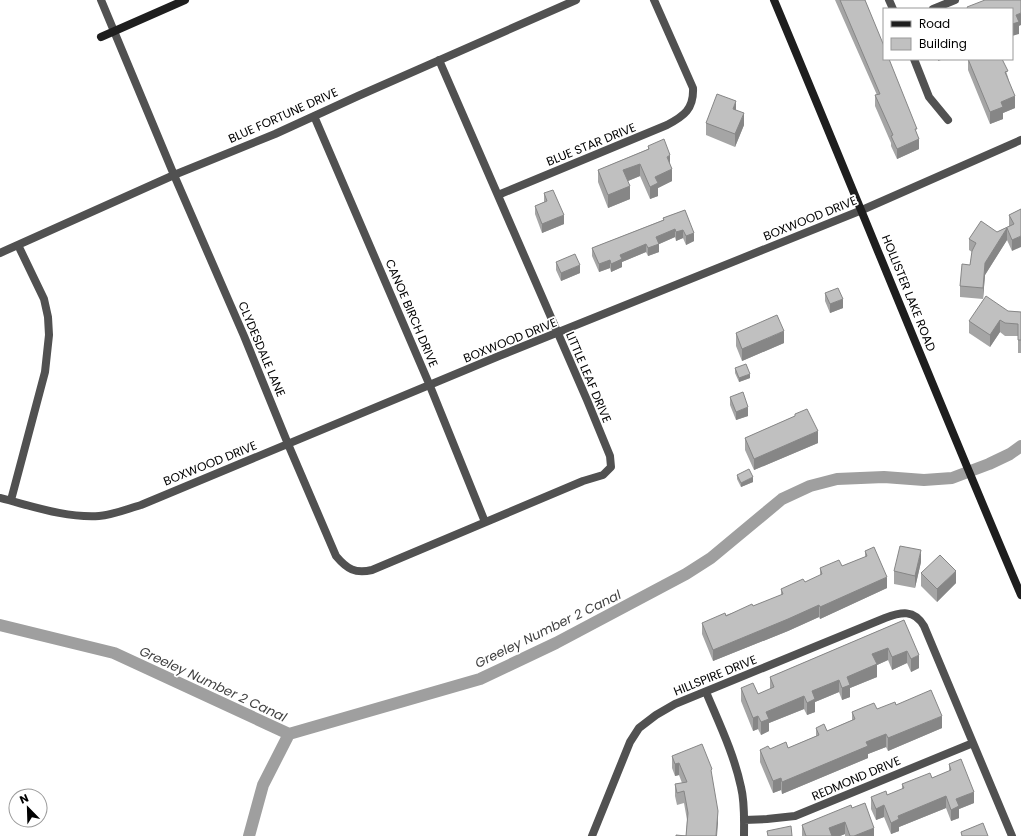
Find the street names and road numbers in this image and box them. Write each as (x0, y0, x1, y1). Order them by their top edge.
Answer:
street label: BLUE FORTUNE DRIVE (226, 83, 340, 147)
street label: BLUE STAR DRIVE (544, 118, 638, 170)
street label: BOXWOOD DRIVE (761, 191, 859, 245)
street label: HOLLISTER LAKE ROAD (878, 232, 940, 354)
street label: CANOE BIRCH DRIVE (382, 256, 442, 370)
street label: CLYDESDALE LANE (234, 299, 290, 399)
street label: BOXWOOD DRIVE (461, 313, 559, 367)
street label: LITTLE LEAF DRIVE (562, 329, 616, 425)
street label: BOXWOOD DRIVE (161, 436, 259, 490)
street label: HILLSPIRE DRIVE (671, 651, 759, 699)
street label: REDMOND DRIVE (809, 752, 903, 804)

